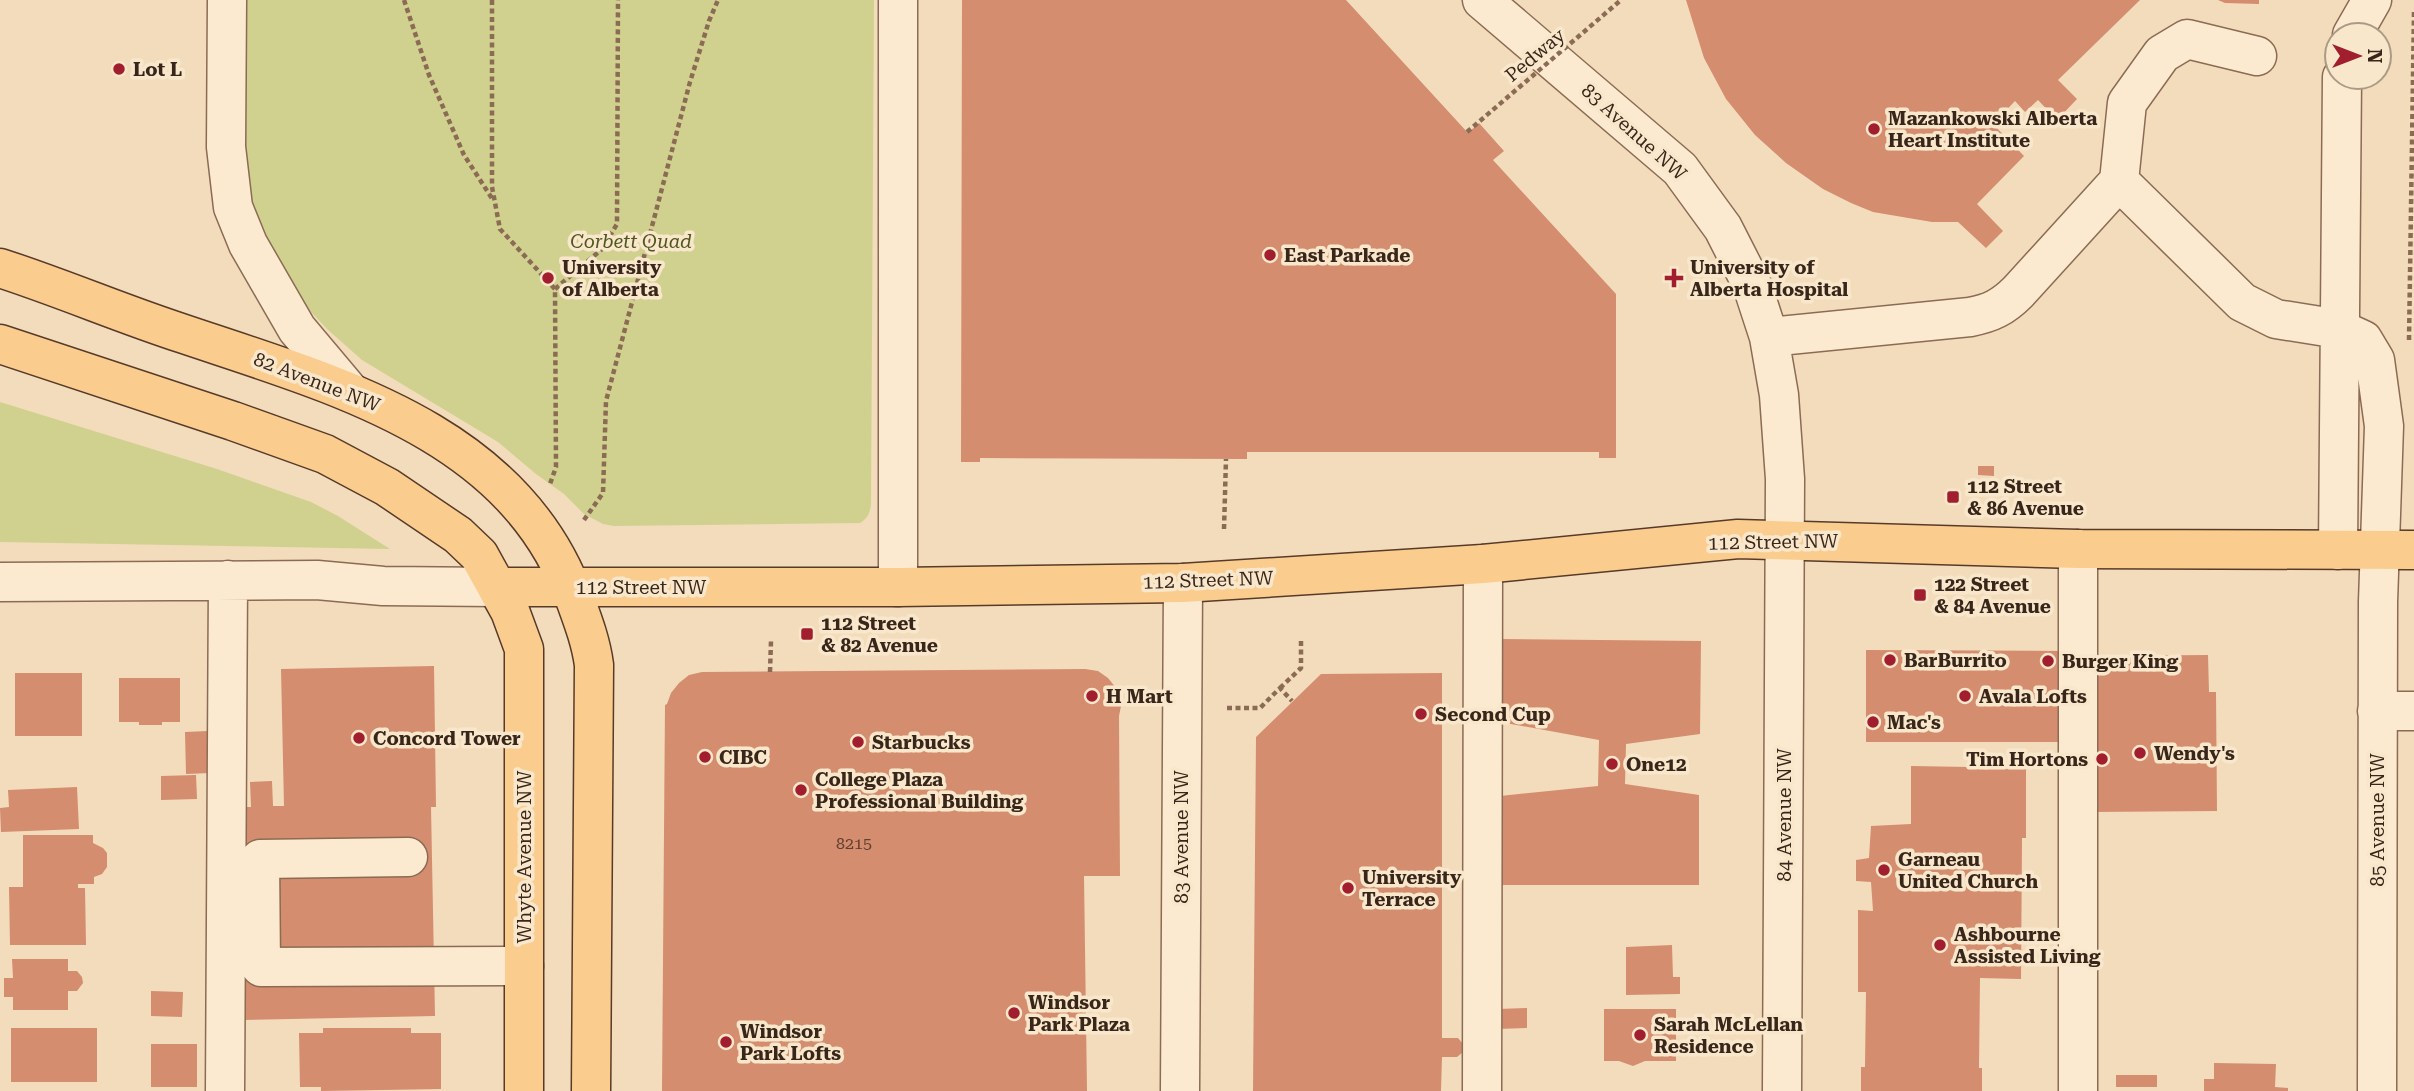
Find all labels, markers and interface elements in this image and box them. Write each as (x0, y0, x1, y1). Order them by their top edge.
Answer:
north arrow (2323, 21, 2393, 91)
street label: Pedway (1500, 23, 1570, 87)
text: N (2363, 49, 2386, 64)
place label: Lot L (133, 58, 182, 81)
marker: Lot L (111, 61, 127, 77)
street label: 83 Avenue NW (1577, 79, 1692, 186)
place label: Mazankowski Alberta Heart Institute (1888, 107, 2097, 152)
marker: Mazankowski Alberta Heart Institute (1866, 121, 1882, 137)
park label: Corbett Quad (570, 230, 692, 253)
place label: East Parkade (1284, 244, 1410, 267)
marker: East Parkade (1262, 247, 1278, 263)
place label: University of Alberta (562, 256, 662, 301)
place label: University of Alberta Hospital (1690, 256, 1848, 301)
marker: University of Alberta Hospital (1664, 268, 1684, 288)
marker: University of Alberta (540, 270, 556, 286)
street label: 82 Avenue NW (251, 347, 384, 417)
place label: 112 Street & 86 Avenue (1967, 475, 2084, 520)
marker: 112 Street & 86 Avenue (1945, 489, 1961, 505)
street label: 112 Street NW (1708, 529, 1839, 555)
street label: 112 Street NW (1142, 566, 1274, 594)
place label: 122 Street & 84 Avenue (1934, 573, 2051, 618)
street label: 112 Street NW (576, 576, 707, 599)
marker: 122 Street & 84 Avenue (1912, 587, 1928, 603)
place label: 112 Street & 82 Avenue (821, 612, 938, 657)
marker: 112 Street & 82 Avenue (799, 626, 815, 642)
place label: BarBurrito (1904, 649, 2007, 672)
place label: Burger King (2062, 650, 2178, 673)
marker: BarBurrito (1882, 652, 1898, 668)
marker: Burger King (2040, 653, 2056, 669)
place label: H Mart (1106, 685, 1173, 708)
place label: Avala Lofts (1979, 685, 2087, 708)
marker: H Mart (1084, 688, 1100, 704)
marker: Avala Lofts (1957, 688, 1973, 704)
place label: Second Cup (1435, 703, 1551, 726)
marker: Second Cup (1413, 706, 1429, 722)
place label: Mac's (1887, 711, 1941, 734)
marker: Mac's (1865, 714, 1881, 730)
place label: Concord Tower (373, 727, 521, 750)
marker: Concord Tower (351, 730, 367, 746)
place label: Starbucks (872, 731, 971, 754)
marker: Starbucks (850, 734, 866, 750)
place label: Wendy's (2154, 742, 2235, 765)
marker: Wendy's (2132, 745, 2148, 761)
place label: CIBC (719, 746, 767, 769)
street label: 84 Avenue NW (1773, 748, 1796, 882)
place label: Tim Hortons (1966, 748, 2088, 771)
marker: CIBC (697, 749, 713, 765)
marker: Tim Hortons (2094, 751, 2110, 767)
place label: One12 (1626, 753, 1687, 776)
street label: 85 Avenue NW (2366, 753, 2389, 887)
marker: One12 (1604, 756, 1620, 772)
place label: College Plaza Professional Building (815, 768, 1024, 813)
street label: Whyte Avenue NW (513, 770, 536, 943)
street label: 83 Avenue NW (1170, 770, 1193, 904)
marker: College Plaza Professional Building (793, 782, 809, 798)
house number: 8215 (836, 834, 872, 853)
place label: Garneau United Church (1898, 848, 2039, 893)
marker: Garneau United Church (1876, 862, 1892, 878)
place label: University Terrace (1362, 866, 1462, 911)
marker: University Terrace (1340, 880, 1356, 896)
place label: Ashbourne Assisted Living (1954, 923, 2101, 968)
marker: Ashbourne Assisted Living (1932, 937, 1948, 953)
place label: Windsor Park Plaza (1028, 991, 1130, 1036)
marker: Windsor Park Plaza (1006, 1005, 1022, 1021)
place label: Sarah McLellan Residence (1654, 1013, 1803, 1058)
place label: Windsor Park Lofts (740, 1020, 841, 1065)
marker: Sarah McLellan Residence (1632, 1027, 1648, 1043)
marker: Windsor Park Lofts (718, 1034, 734, 1050)

